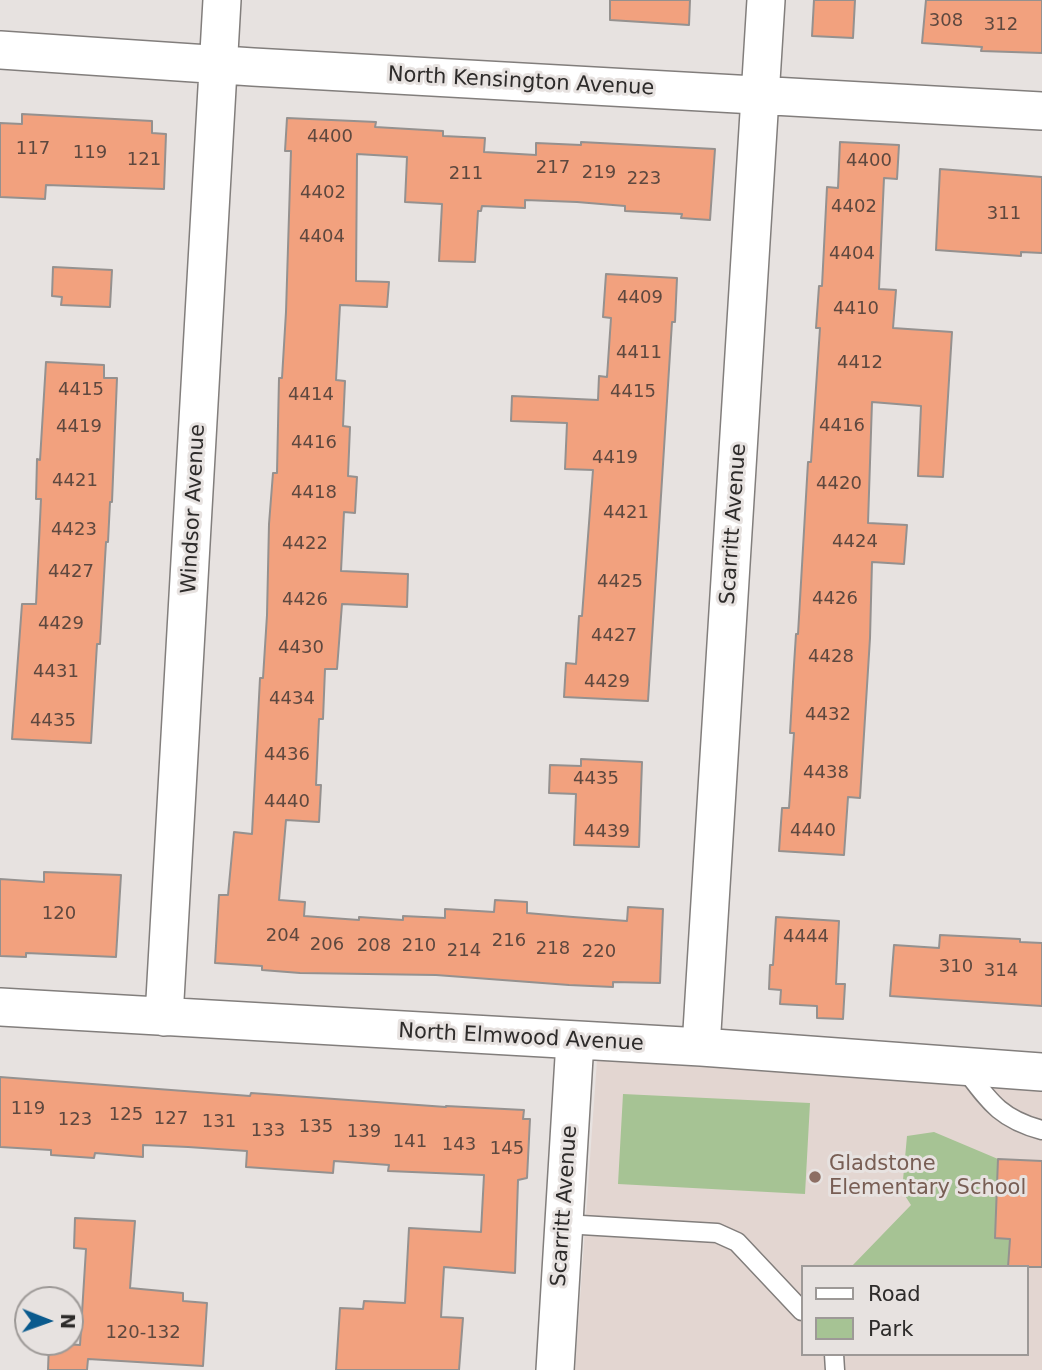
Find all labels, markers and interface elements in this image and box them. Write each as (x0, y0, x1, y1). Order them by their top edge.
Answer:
house number: 308 (929, 10, 963, 32)
house number: 312 (984, 14, 1018, 36)
street label: North Kensington Avenue (387, 62, 655, 102)
house number: 4400 (307, 126, 353, 148)
house number: 117 (16, 138, 50, 160)
house number: 119 (73, 142, 107, 164)
house number: 121 (127, 149, 161, 171)
house number: 4400 (846, 150, 892, 172)
house number: 217 (536, 157, 570, 179)
house number: 219 (582, 162, 616, 184)
house number: 211 (449, 163, 483, 185)
house number: 223 (627, 168, 661, 190)
house number: 4402 (300, 182, 346, 204)
house number: 4402 (831, 196, 877, 218)
house number: 311 (987, 203, 1021, 225)
house number: 4404 (299, 226, 345, 248)
house number: 4404 (829, 243, 875, 265)
house number: 4409 (617, 287, 663, 309)
house number: 4410 (833, 298, 879, 320)
house number: 4411 (616, 342, 662, 364)
house number: 4412 (837, 352, 883, 374)
house number: 4415 (58, 379, 104, 401)
house number: 4415 (610, 381, 656, 403)
house number: 4414 (288, 384, 334, 406)
house number: 4416 (819, 415, 865, 437)
house number: 4419 (56, 416, 102, 438)
street label: Windsor Avenue (177, 424, 211, 594)
house number: 4416 (291, 432, 337, 454)
street label: Scarritt Avenue (716, 442, 752, 606)
house number: 4419 (592, 447, 638, 469)
house number: 4421 (52, 470, 98, 492)
house number: 4420 (816, 473, 862, 495)
house number: 4418 (291, 482, 337, 504)
house number: 4421 (603, 502, 649, 524)
house number: 4423 (51, 519, 97, 541)
house number: 4424 (832, 531, 878, 553)
house number: 4422 (282, 533, 328, 555)
house number: 4427 (48, 561, 94, 583)
house number: 4425 (597, 571, 643, 593)
house number: 4426 (812, 588, 858, 610)
house number: 4426 (282, 589, 328, 611)
house number: 4429 (38, 613, 84, 635)
house number: 4427 (591, 625, 637, 647)
house number: 4430 (278, 637, 324, 659)
house number: 4428 (808, 646, 854, 668)
house number: 4431 (33, 661, 79, 683)
house number: 4429 (584, 671, 630, 693)
house number: 4434 (269, 688, 315, 710)
house number: 4432 (805, 704, 851, 726)
house number: 4435 (30, 710, 76, 732)
house number: 4436 (264, 744, 310, 766)
house number: 4438 (803, 762, 849, 784)
house number: 4435 (573, 768, 619, 790)
house number: 4440 (264, 791, 310, 813)
house number: 4440 (790, 820, 836, 842)
house number: 4439 (584, 821, 630, 843)
house number: 120 (42, 903, 76, 925)
house number: 204 (266, 925, 300, 947)
house number: 4444 (783, 926, 829, 948)
house number: 216 (492, 930, 526, 952)
house number: 206 (310, 934, 344, 956)
house number: 208 (357, 935, 391, 957)
house number: 210 (402, 935, 436, 957)
house number: 218 (536, 938, 570, 960)
house number: 214 (447, 940, 481, 962)
house number: 220 (582, 941, 616, 963)
house number: 310 (939, 956, 973, 978)
house number: 314 (984, 960, 1018, 982)
street label: North Elmwood Avenue (398, 1019, 644, 1057)
house number: 119 (11, 1098, 45, 1120)
house number: 125 (109, 1104, 143, 1126)
house number: 127 (154, 1108, 188, 1130)
house number: 123 (58, 1109, 92, 1131)
house number: 131 (202, 1111, 236, 1133)
house number: 135 (299, 1116, 333, 1138)
house number: 133 (251, 1120, 285, 1142)
house number: 139 (347, 1121, 381, 1143)
street label: Scarritt Avenue (547, 1124, 583, 1288)
house number: 141 (393, 1131, 427, 1153)
house number: 143 (442, 1134, 476, 1156)
house number: 145 (490, 1138, 524, 1160)
place label: Gladstone Elementary School (829, 1152, 1026, 1202)
marker: Gladstone Elementary School (807, 1169, 823, 1185)
legend (800, 1265, 1028, 1356)
text: Road (868, 1282, 921, 1306)
north arrow (14, 1286, 84, 1356)
text: N (57, 1313, 79, 1329)
text: Park (868, 1317, 913, 1341)
house number: 120-132 (105, 1322, 181, 1344)

